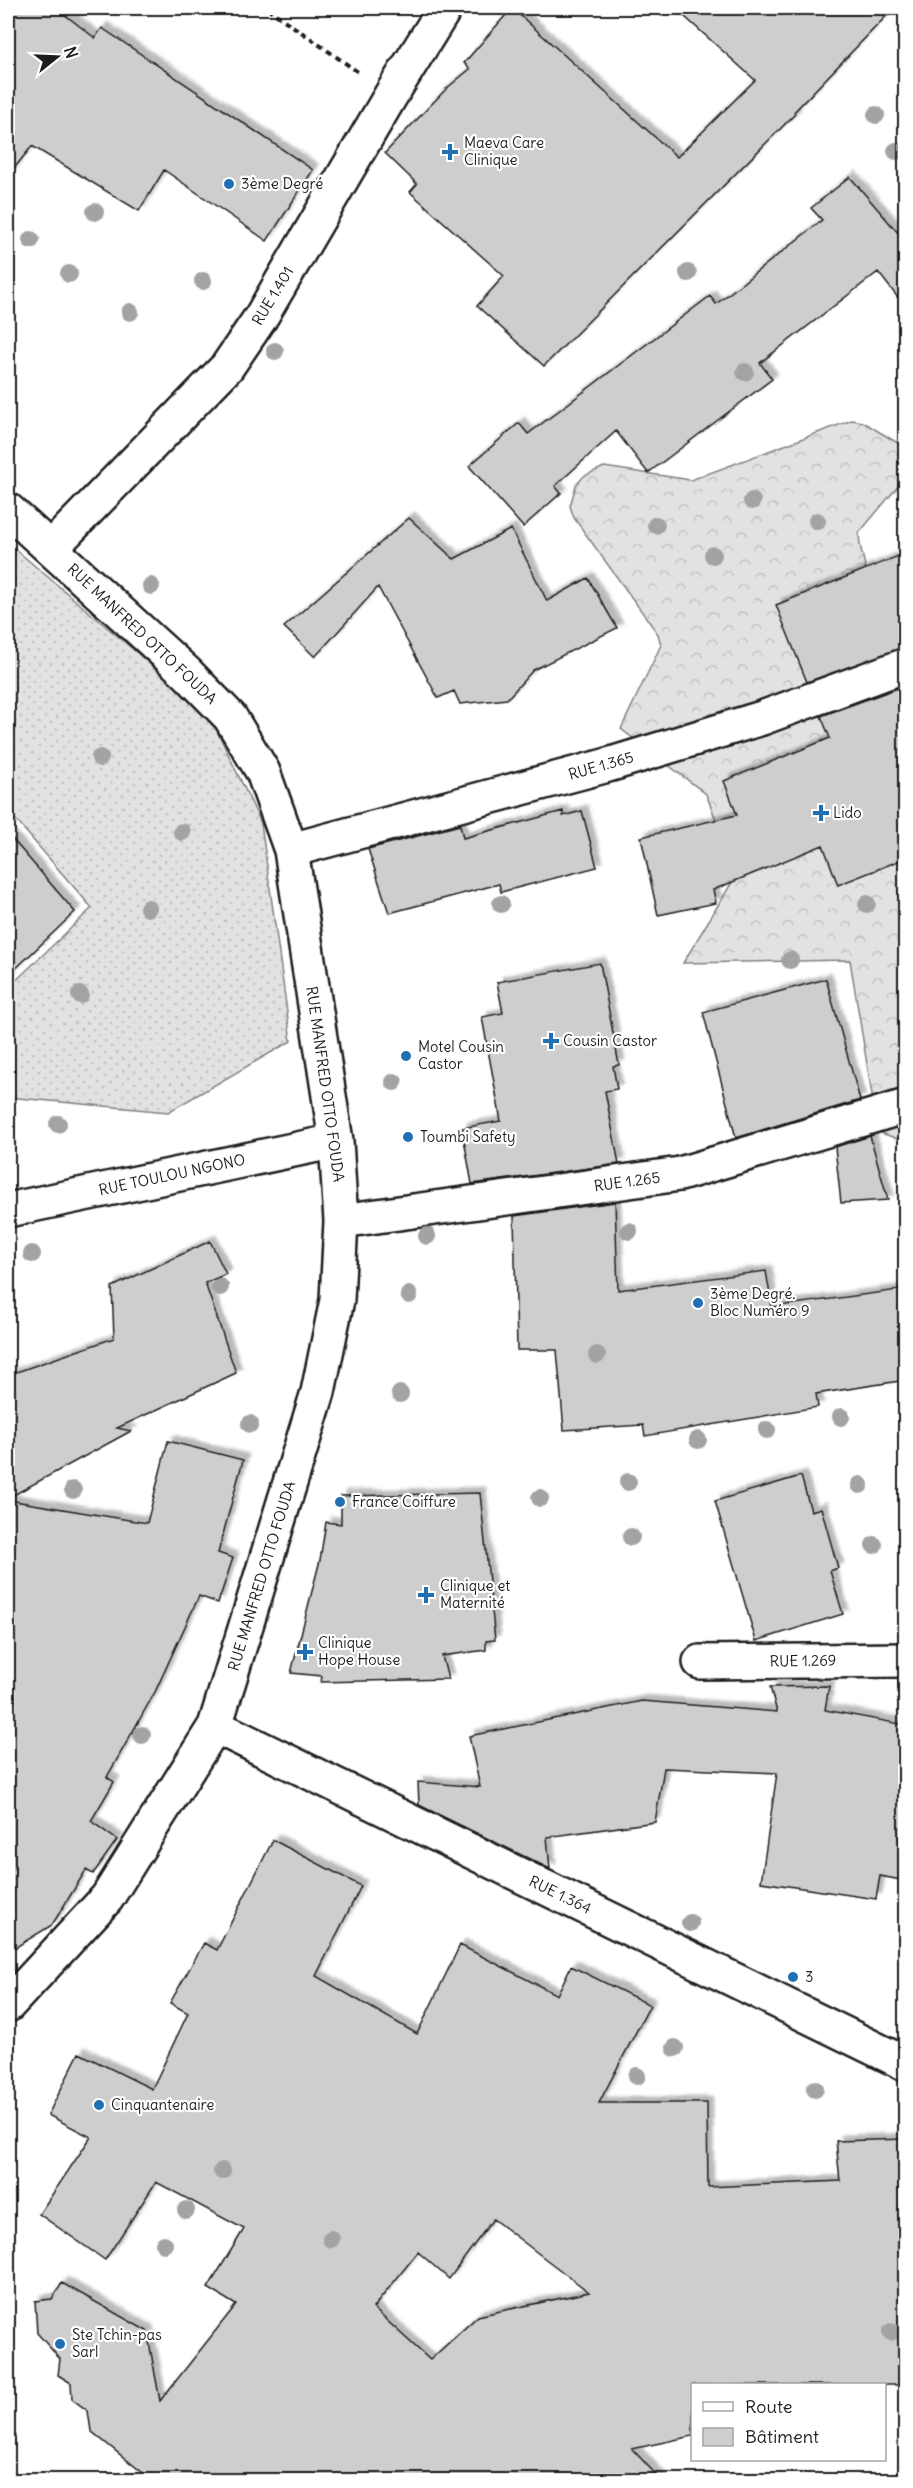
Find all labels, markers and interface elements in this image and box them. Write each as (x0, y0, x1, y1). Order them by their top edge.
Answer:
north arrow (27, 27, 87, 87)
text: N (60, 44, 82, 61)
place label: Maeva Care Clinique (464, 133, 544, 169)
marker: Maeva Care Clinique (441, 143, 459, 161)
place label: 3ème Degré (241, 174, 323, 193)
marker: 3ème Degré (222, 177, 236, 191)
street label: RUE 1.401 (248, 263, 298, 329)
street label: RUE MANFRED OTTO FOUDA (64, 559, 221, 708)
street label: RUE 1.365 (566, 747, 636, 784)
place label: Lido (833, 803, 862, 822)
marker: Lido (814, 806, 828, 820)
street label: RUE MANFRED OTTO FOUDA (302, 985, 349, 1183)
place label: Cousin Castor (563, 1031, 657, 1050)
marker: Cousin Castor (544, 1034, 558, 1048)
place label: Motel Cousin Castor (418, 1037, 504, 1073)
marker: Motel Cousin Castor (399, 1049, 413, 1063)
place label: Toumbi Safety (420, 1127, 516, 1146)
marker: Toumbi Safety (401, 1130, 415, 1144)
street label: RUE TOULOU NGONO (97, 1150, 247, 1199)
street label: RUE 1.265 (593, 1167, 661, 1196)
place label: 3ème Degré. Bloc Numéro 9 (710, 1284, 810, 1320)
marker: 3ème Degré. Bloc Numéro 9 (691, 1296, 705, 1310)
street label: RUE MANFRED OTTO FOUDA (224, 1478, 300, 1673)
place label: France Coiffure (352, 1492, 456, 1511)
marker: France Coiffure (333, 1495, 347, 1509)
place label: Clinique et Maternité (440, 1576, 510, 1612)
marker: Clinique et Maternité (417, 1586, 435, 1604)
place label: Clinique Hope House (318, 1633, 400, 1669)
marker: Clinique Hope House (296, 1643, 314, 1661)
street label: RUE 1.269 (769, 1650, 837, 1671)
street label: RUE 1.364 (526, 1871, 595, 1918)
place label: 3 (805, 1967, 814, 1986)
marker: 3 (786, 1970, 800, 1984)
place label: Cinquantenaire (111, 2095, 214, 2114)
marker: Cinquantenaire (92, 2098, 106, 2112)
place label: Ste Tchin-pas Sarl (72, 2325, 162, 2361)
marker: Ste Tchin-pas Sarl (53, 2337, 67, 2351)
legend (691, 2383, 886, 2461)
text: Route (745, 2395, 793, 2418)
text: Bâtiment (745, 2425, 819, 2448)

